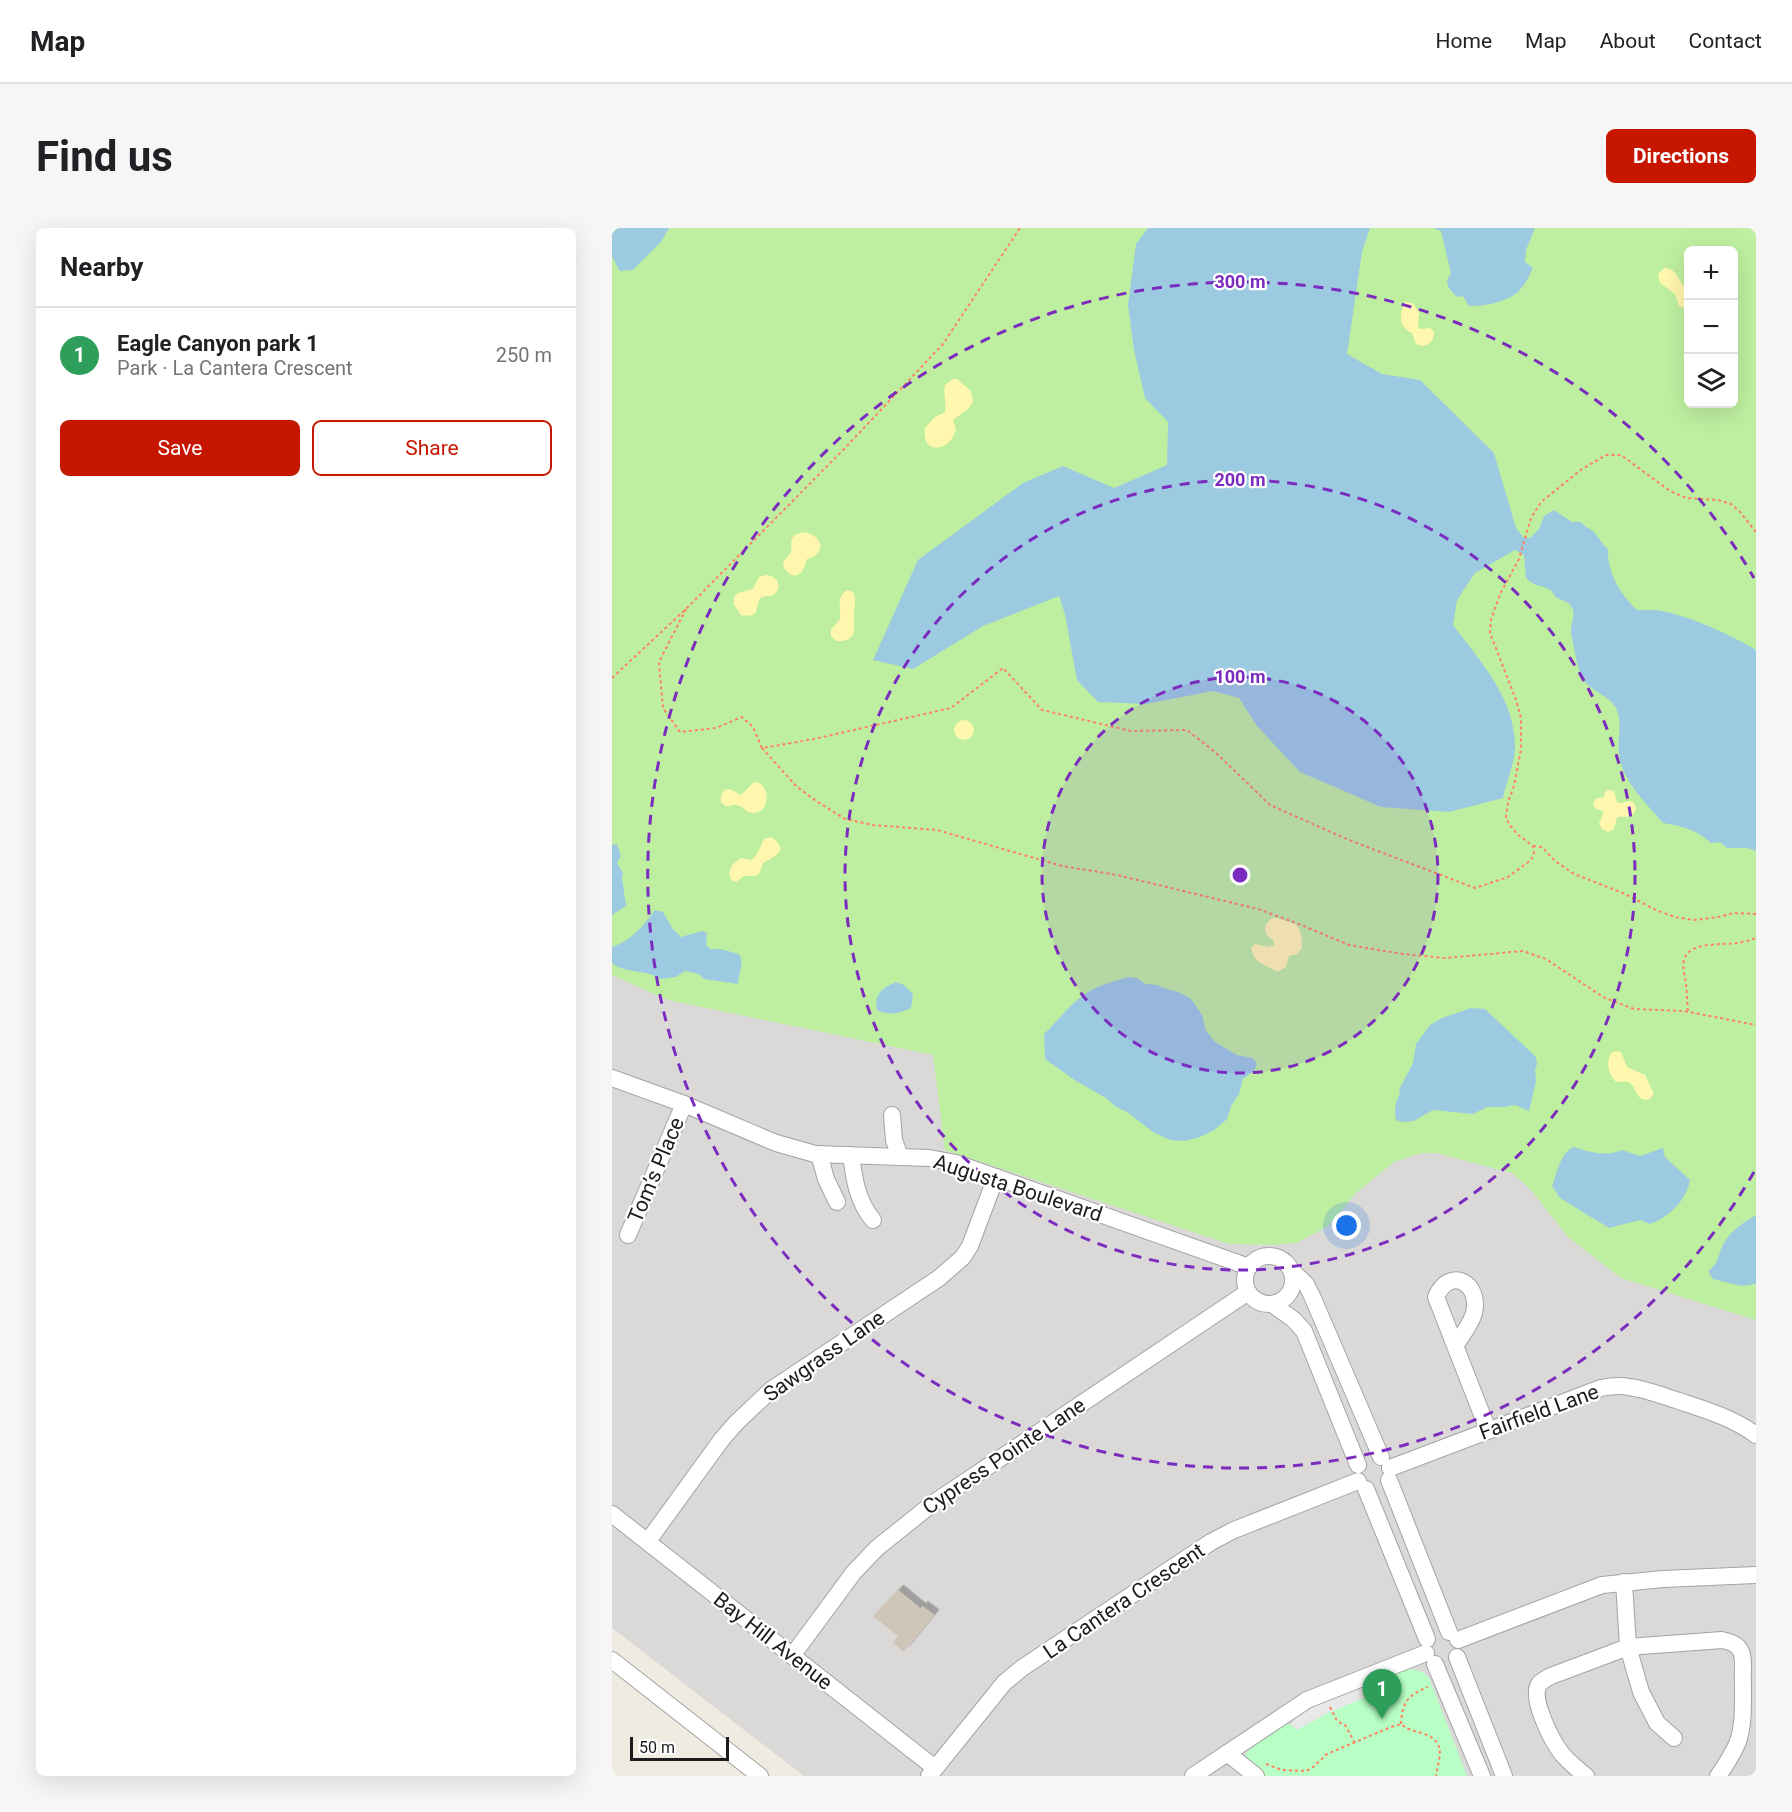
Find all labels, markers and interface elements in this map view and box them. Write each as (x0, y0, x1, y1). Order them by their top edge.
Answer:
text: Map (30, 25, 85, 58)
text: Home (1436, 29, 1492, 53)
text: Map (1525, 29, 1567, 53)
text: About (1600, 29, 1656, 53)
text: Contact (1689, 29, 1762, 53)
button: Directions (1606, 129, 1756, 183)
text: Find us (36, 132, 173, 181)
map controls (1684, 246, 1738, 408)
button: + (1684, 246, 1738, 300)
text: Nearby (60, 252, 143, 282)
text: 300 m (1214, 271, 1266, 292)
button: − (1684, 300, 1738, 354)
text: Eagle Canyon park 1 (117, 331, 319, 356)
text: 1 (74, 343, 85, 367)
text: 250 m (496, 343, 552, 367)
button: layers (1684, 354, 1738, 408)
text: Park · La Cantera Crescent (117, 356, 353, 380)
button: Save (60, 420, 300, 476)
button: Share (312, 420, 552, 476)
text: 200 m (1214, 469, 1266, 490)
text: 100 m (1214, 666, 1266, 687)
centre of rings (1230, 865, 1250, 885)
street label: Tom’s Place (623, 1114, 689, 1226)
street label: Augusta Boulevard (931, 1149, 1105, 1227)
your location (1332, 1211, 1361, 1240)
street label: Sawgrass Lane (759, 1305, 889, 1407)
street label: Fairfield Lane (1476, 1379, 1602, 1445)
street label: Cypress Pointe Lane (918, 1393, 1090, 1519)
street label: La Cantera Crescent (1039, 1538, 1209, 1664)
street label: Bay Hill Avenue (709, 1587, 837, 1695)
pin: 1 (1362, 1670, 1402, 1719)
scale bar (630, 1734, 729, 1762)
text: 50 m (639, 1738, 675, 1757)

